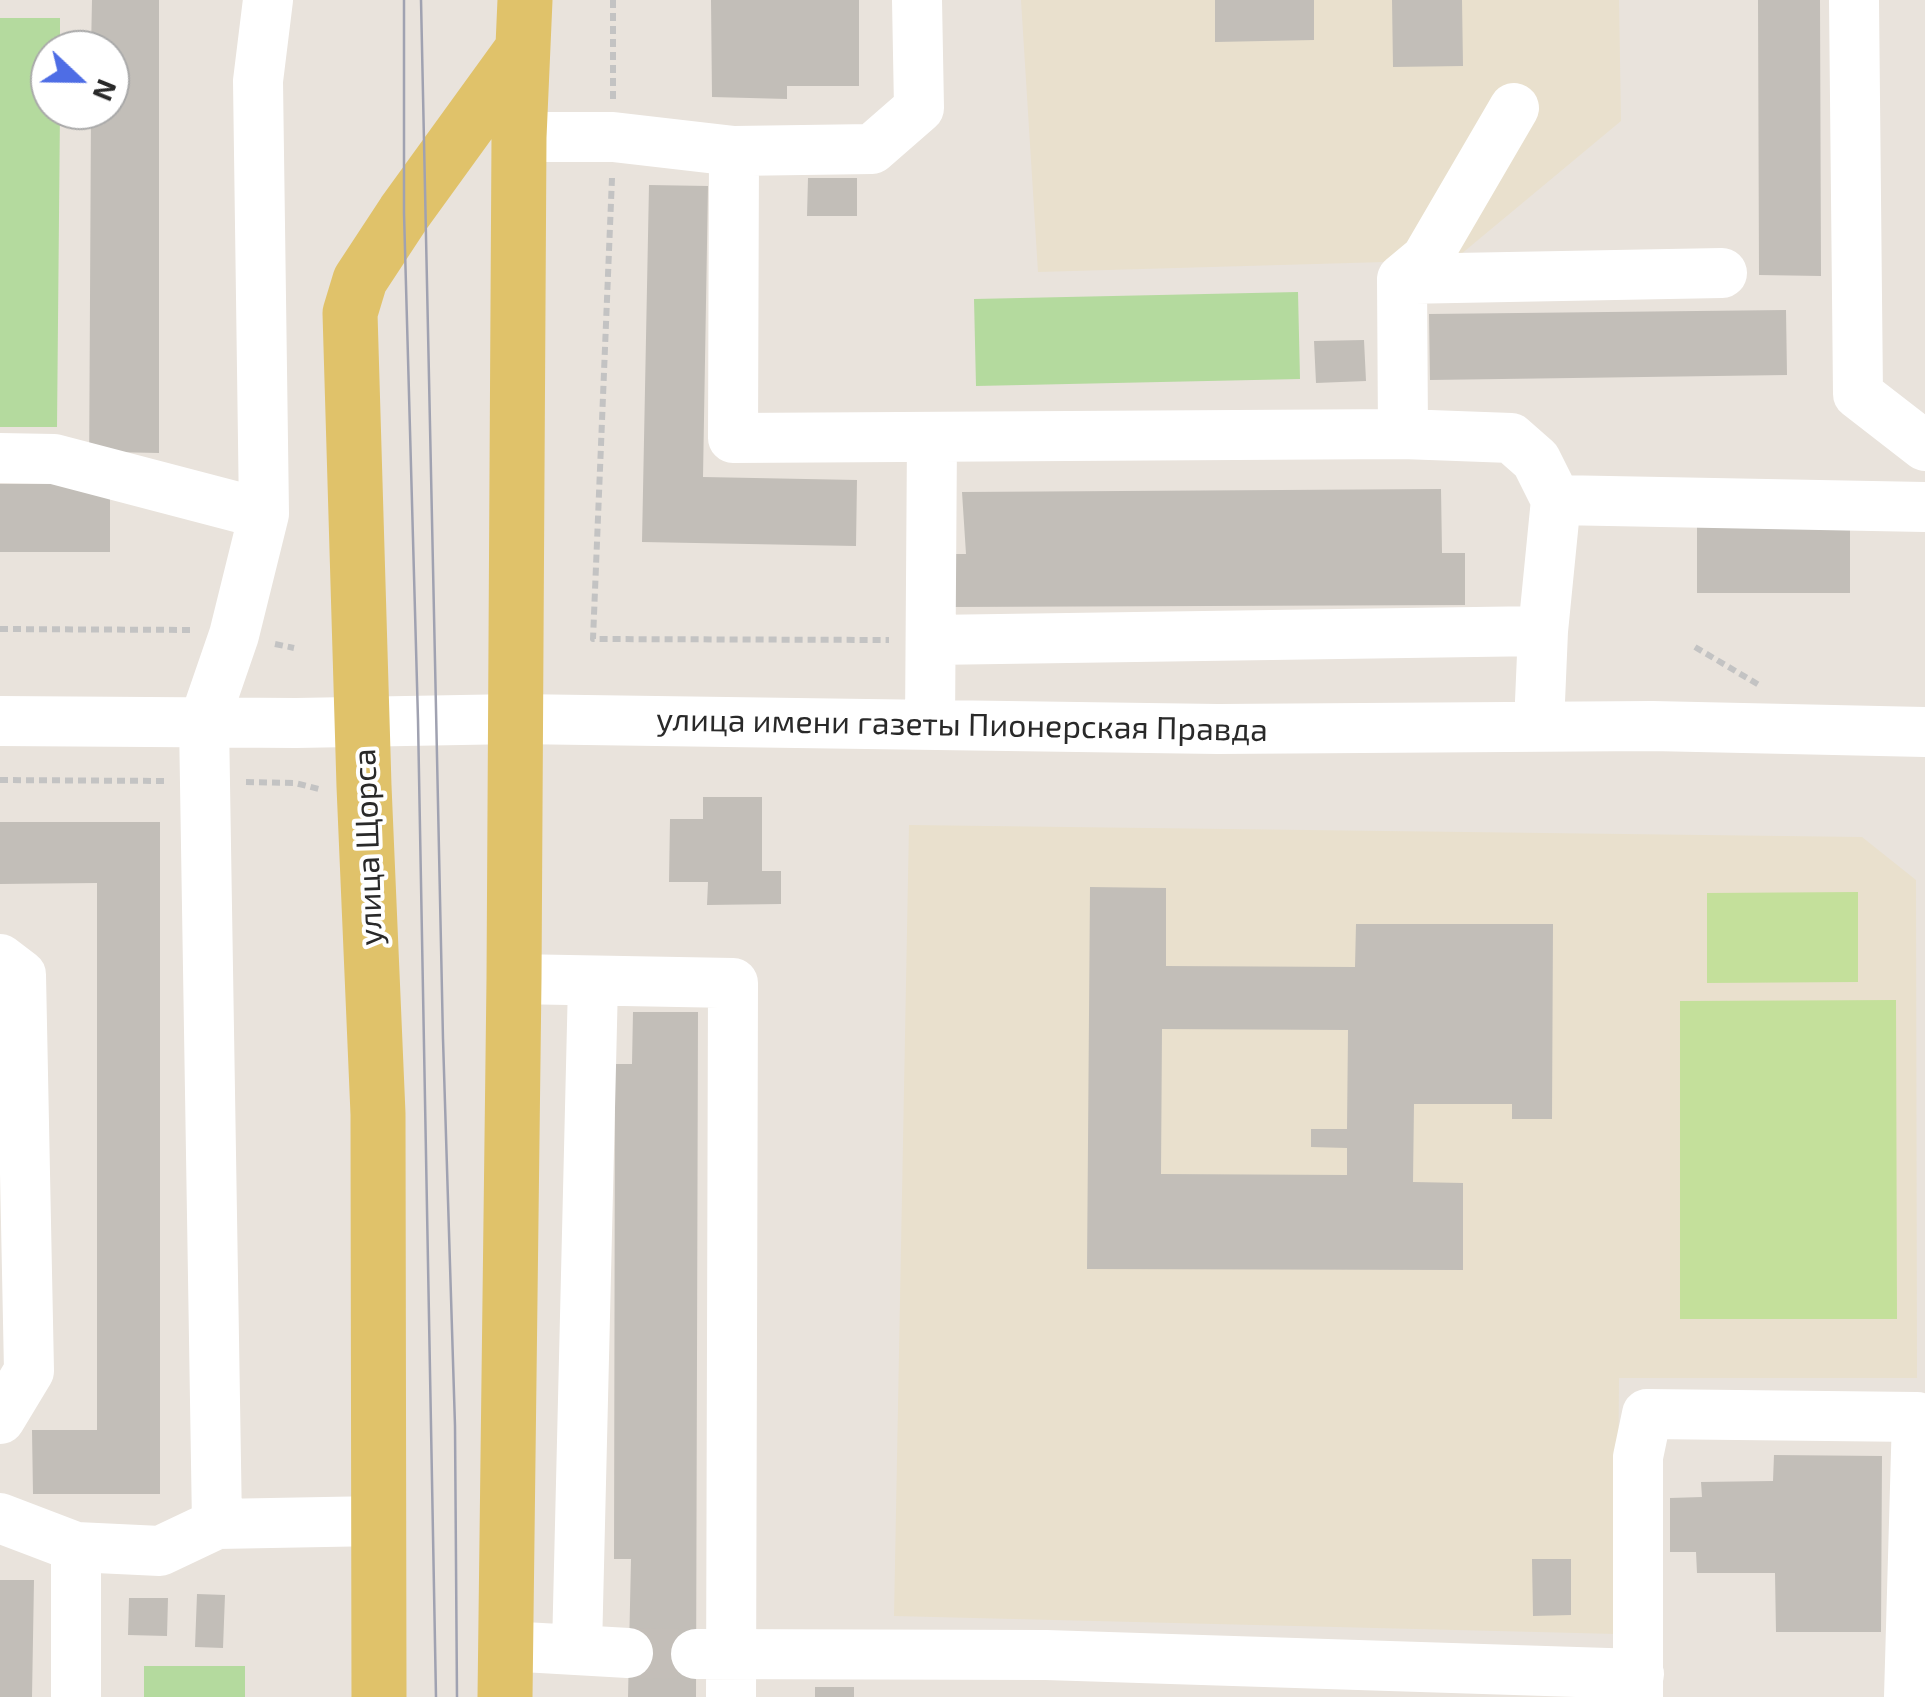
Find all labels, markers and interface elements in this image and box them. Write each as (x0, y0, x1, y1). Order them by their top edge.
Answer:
north arrow (30, 30, 130, 130)
text: N (86, 75, 126, 106)
street label: улица имени газеты Пионерская Правда (656, 700, 1268, 750)
street label: улица Щорса (345, 748, 391, 946)

